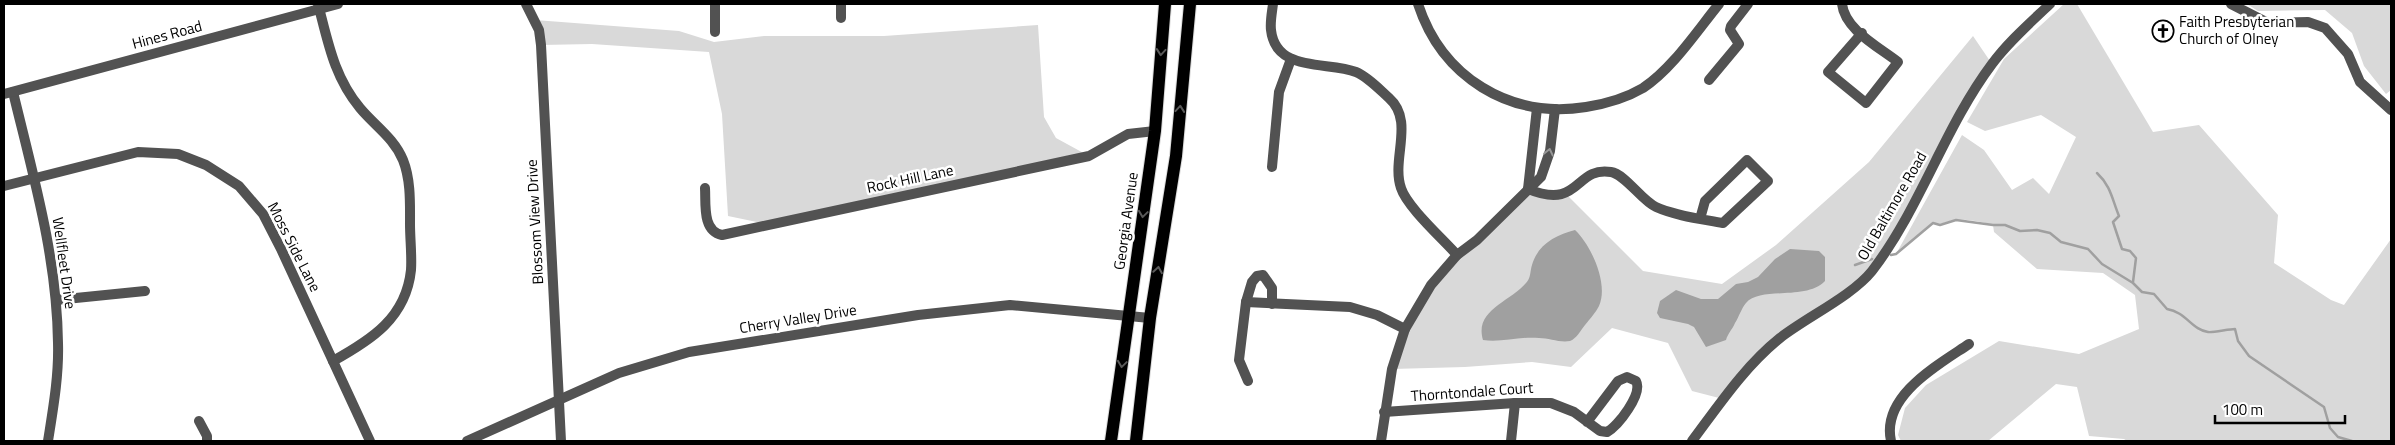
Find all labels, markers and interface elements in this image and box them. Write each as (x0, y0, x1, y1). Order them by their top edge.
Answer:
place label: Faith Presbyterian Church of Olney (2179, 10, 2294, 50)
street label: Hines Road (129, 14, 205, 55)
church icon: Faith Presbyterian Church of Olney (2151, 19, 2175, 43)
one-way arrow (1156, 49, 1167, 57)
one-way arrow (1175, 104, 1186, 112)
one-way arrow (1543, 147, 1554, 156)
street label: Old Baltimore Road (1851, 147, 1932, 264)
street label: Rock Hill Lane (864, 158, 955, 199)
street label: Blossom View Drive (520, 159, 549, 285)
street label: Georgia Avenue (1107, 171, 1144, 271)
street label: Moss Side Lane (262, 198, 327, 296)
one-way arrow (1139, 209, 1149, 218)
street label: Wellfleet Drive (47, 216, 82, 310)
one-way arrow (1152, 265, 1162, 274)
street label: Cherry Valley Drive (738, 298, 858, 339)
one-way arrow (1117, 360, 1128, 368)
street label: Thorntondale Court (1410, 376, 1535, 407)
scale bar (2215, 392, 2345, 424)
text: 100 m (2222, 398, 2263, 421)

